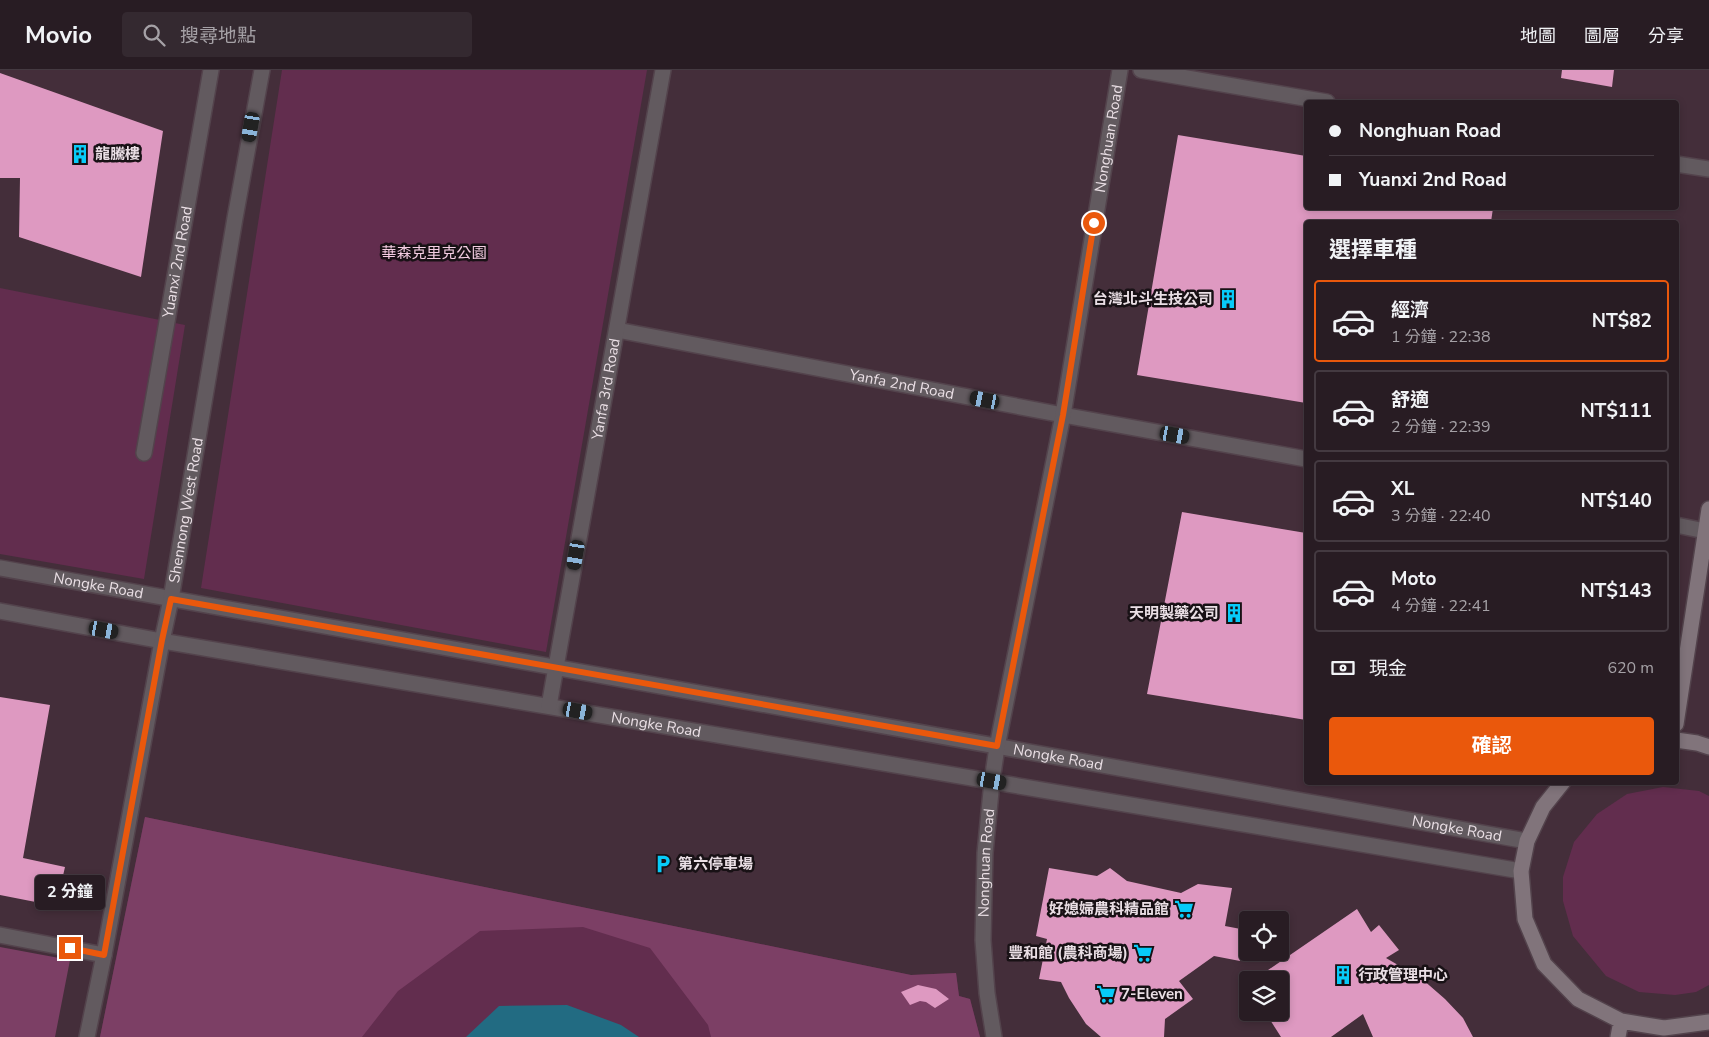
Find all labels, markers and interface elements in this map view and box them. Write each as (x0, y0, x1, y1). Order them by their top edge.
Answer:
search box (122, 12, 472, 57)
text: Movio (25, 19, 92, 51)
icon: search (140, 21, 168, 49)
text: 搜尋地點 (180, 23, 256, 49)
text: 地圖 (1520, 24, 1556, 48)
text: 圖層 (1584, 24, 1620, 48)
text: 分享 (1648, 24, 1684, 48)
street label: Nonghuan Road (1090, 83, 1127, 194)
car (241, 111, 260, 143)
text: Nonghuan Road (1359, 118, 1501, 144)
building icon: 龍騰樓 (69, 143, 91, 165)
place label: 龍騰樓 (95, 144, 140, 164)
text: Yuanxi 2nd Road (1359, 167, 1507, 193)
street label: Yuanxi 2nd Road (158, 204, 197, 320)
route start (1083, 212, 1105, 234)
text: 選擇車種 (1329, 235, 1417, 265)
park label: 華森克里克公園 (381, 243, 487, 263)
building icon: 台灣北斗生技公司 (1217, 288, 1239, 310)
place label: 台灣北斗生技公司 (1093, 289, 1213, 309)
text: 經濟 (1391, 297, 1429, 323)
icon: car (1331, 299, 1376, 344)
text: NT$82 (1592, 308, 1652, 334)
text: 1 分鐘 · 22:38 (1391, 326, 1491, 348)
street label: Yanfa 3rd Road (587, 337, 625, 442)
street label: Yanfa 2nd Road (847, 364, 956, 404)
text: 舒適 (1391, 387, 1429, 413)
icon: car (1331, 389, 1376, 434)
car (968, 390, 1001, 410)
text: NT$111 (1580, 398, 1652, 424)
text: 2 分鐘 · 22:39 (1391, 416, 1491, 438)
car (1158, 425, 1191, 445)
street label: Shennong West Road (164, 436, 208, 584)
text: XL (1391, 476, 1414, 502)
icon: car (1331, 479, 1376, 524)
text: NT$140 (1580, 488, 1652, 514)
text: 3 分鐘 · 22:40 (1391, 505, 1491, 527)
car (566, 539, 585, 571)
text: Moto (1391, 566, 1437, 592)
street label: Nongke Road (52, 568, 145, 603)
icon: car (1331, 569, 1376, 614)
text: NT$143 (1580, 578, 1652, 604)
text: 4 分鐘 · 22:41 (1391, 595, 1491, 617)
building icon: 天明製藥公司 (1223, 602, 1245, 624)
place label: 天明製藥公司 (1129, 603, 1219, 623)
car (87, 620, 120, 640)
icon: cash (1329, 654, 1357, 682)
text: 現金 (1369, 656, 1407, 682)
text: 620 m (1607, 657, 1654, 679)
car (561, 701, 594, 721)
street label: Nongke Road (610, 707, 703, 742)
button: 確認 (1329, 717, 1654, 775)
street label: Nongke Road (1012, 739, 1105, 775)
car (975, 771, 1008, 791)
street label: Nonghuan Road (974, 807, 999, 917)
street label: Nongke Road (1410, 811, 1503, 846)
parking icon: 第六停車場 (652, 853, 674, 875)
place label: 第六停車場 (678, 854, 753, 874)
callout: 2 分鐘 (35, 876, 105, 910)
text: 2 分鐘 (47, 881, 93, 903)
supermarket icon: 好媳婦農科精品館 (1173, 898, 1195, 920)
place label: 好媳婦農科精品館 (1049, 899, 1169, 919)
map controls (1239, 911, 1289, 1021)
button: locate (1239, 911, 1289, 961)
route end (59, 937, 81, 959)
supermarket icon: 豐和館 (農科商場) (1132, 942, 1154, 964)
place label: 豐和館 (農科商場) (1008, 943, 1128, 963)
building icon: 行政管理中心 (1332, 964, 1354, 986)
place label: 行政管理中心 (1358, 965, 1448, 985)
button: layers (1239, 971, 1289, 1021)
supermarket icon: 7-Eleven (1095, 983, 1117, 1005)
place label: 7-Eleven (1121, 984, 1183, 1004)

